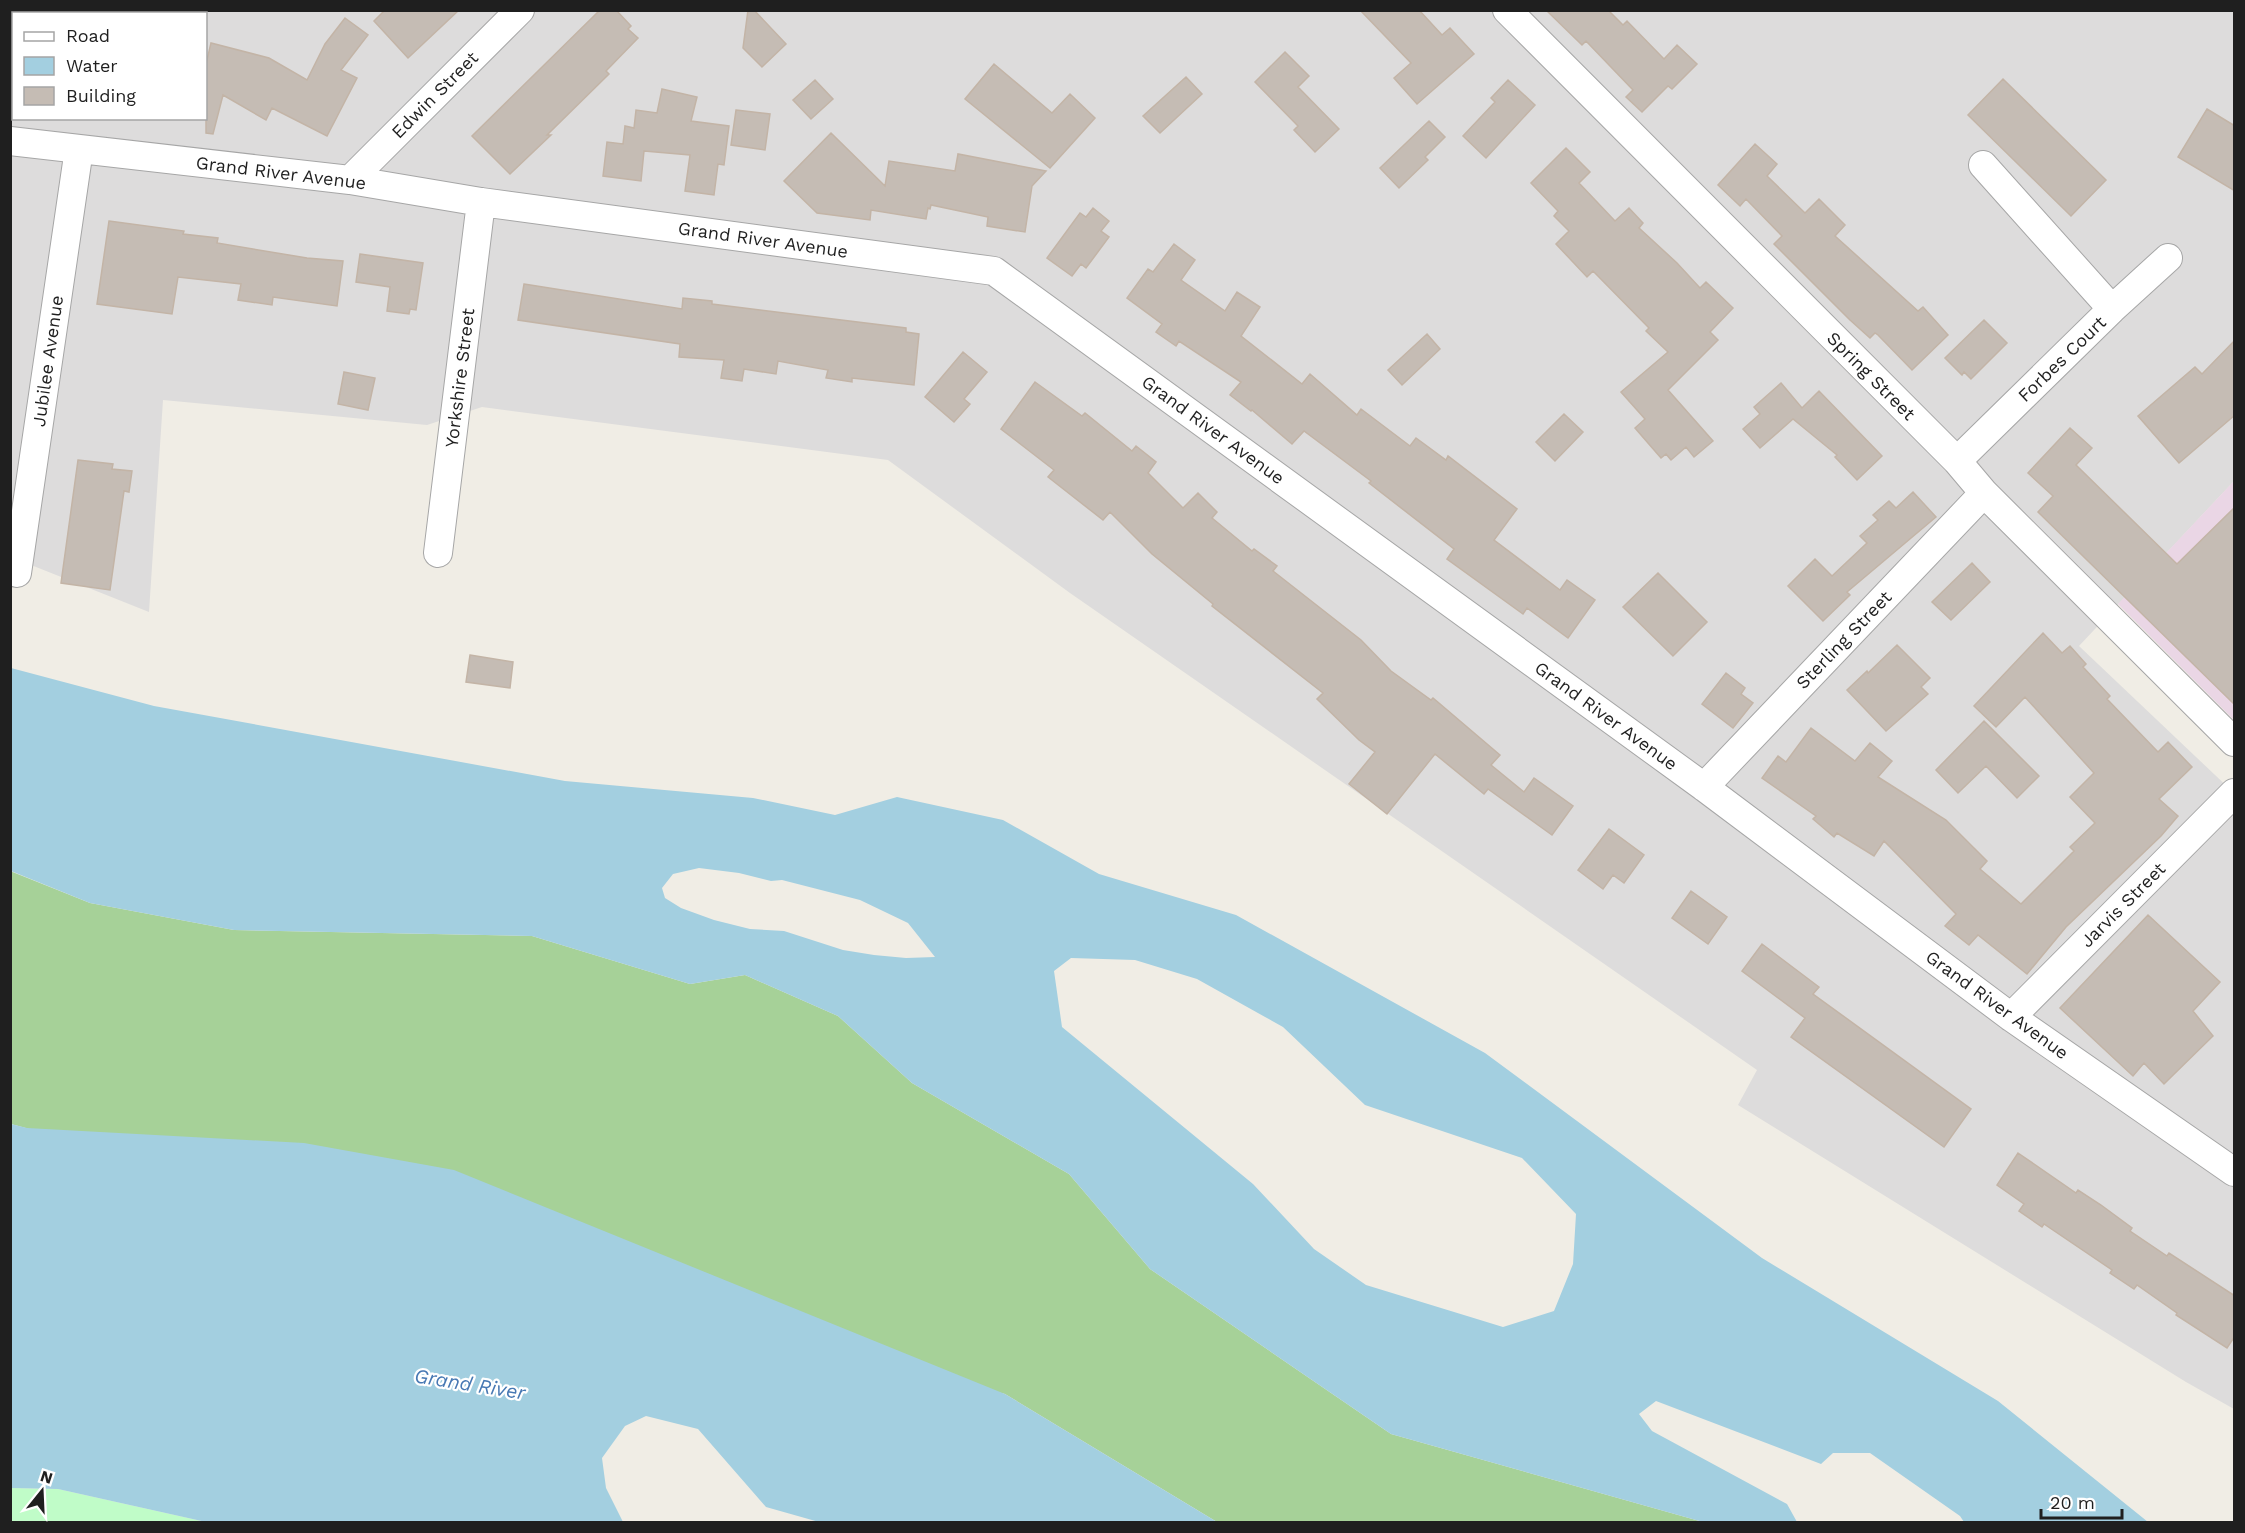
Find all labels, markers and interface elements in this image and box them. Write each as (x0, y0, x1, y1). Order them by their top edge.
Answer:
legend (12, 12, 207, 120)
text: Road (66, 25, 110, 46)
street label: Edwin Street (387, 47, 483, 142)
text: Water (66, 55, 118, 76)
text: Building (66, 85, 136, 106)
street label: Grand River Avenue (195, 152, 367, 193)
street label: Grand River Avenue (677, 217, 849, 262)
street label: Jubilee Avenue (28, 294, 67, 428)
street label: Yorkshire Street (441, 307, 479, 449)
street label: Forbes Court (2013, 311, 2110, 406)
street label: Spring Street (1823, 327, 1920, 424)
street label: Grand River Avenue (1138, 371, 1289, 488)
street label: Sterling Street (1792, 586, 1896, 693)
street label: Grand River Avenue (1531, 657, 1682, 774)
street label: Jarvis Street (2076, 858, 2170, 951)
street label: Grand River Avenue (1922, 946, 2073, 1063)
water label: Grand River (413, 1363, 528, 1405)
north arrow (12, 1461, 72, 1521)
text: N (38, 1466, 55, 1488)
scale bar (2041, 1482, 2122, 1520)
text: 20 m (2050, 1492, 2095, 1513)

